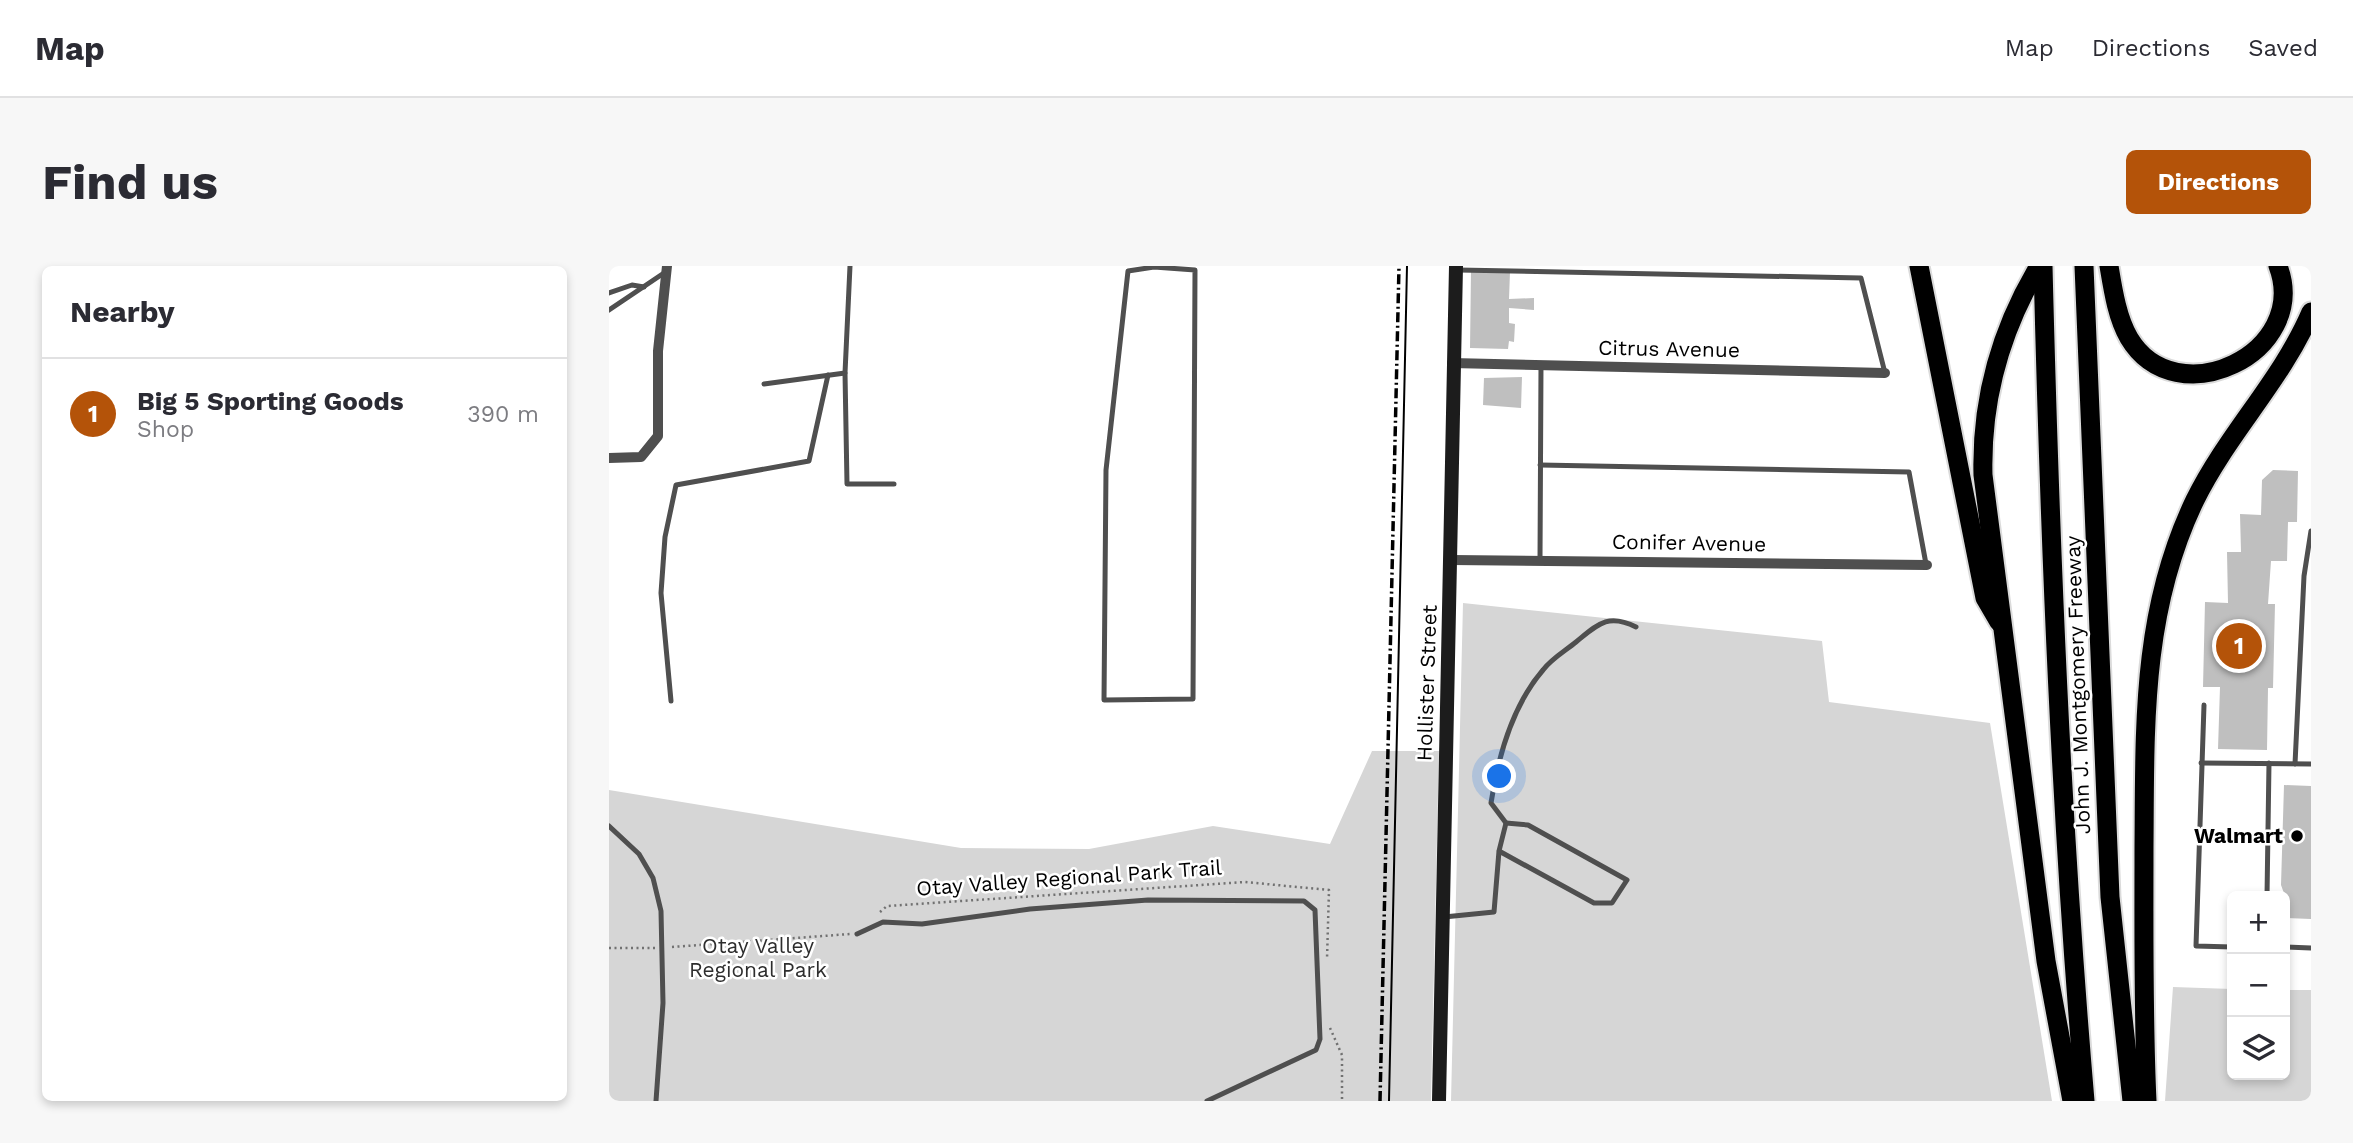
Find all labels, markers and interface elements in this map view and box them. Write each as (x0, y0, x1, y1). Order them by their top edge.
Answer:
text: Map (35, 29, 105, 68)
text: Map (2005, 34, 2054, 62)
text: Directions (2092, 34, 2210, 62)
text: Saved (2248, 34, 2318, 62)
button: Directions (2126, 150, 2311, 214)
text: Find us (42, 153, 218, 211)
text: Nearby (70, 294, 175, 329)
street label: Citrus Avenue (1598, 335, 1740, 362)
text: Big 5 Sporting Goods (137, 386, 404, 416)
text: 1 (88, 401, 98, 428)
text: 390 m (467, 401, 539, 428)
text: Shop (137, 416, 194, 443)
street label: Conifer Avenue (1612, 529, 1766, 556)
street label: John J. Montgomery Freeway (2060, 535, 2095, 835)
street label: Hollister Street (1411, 604, 1442, 762)
pin: 1 (2216, 620, 2262, 672)
your location (1482, 759, 1516, 793)
place label: Walmart (2194, 823, 2283, 848)
marker: Walmart (2289, 828, 2305, 844)
street label: Otay Valley Regional Park Trail (915, 854, 1223, 901)
map controls (2227, 891, 2290, 1080)
button: + (2227, 891, 2290, 954)
park label: Otay Valley Regional Park (689, 933, 827, 982)
button: − (2227, 954, 2290, 1017)
button: layers (2227, 1017, 2290, 1080)

